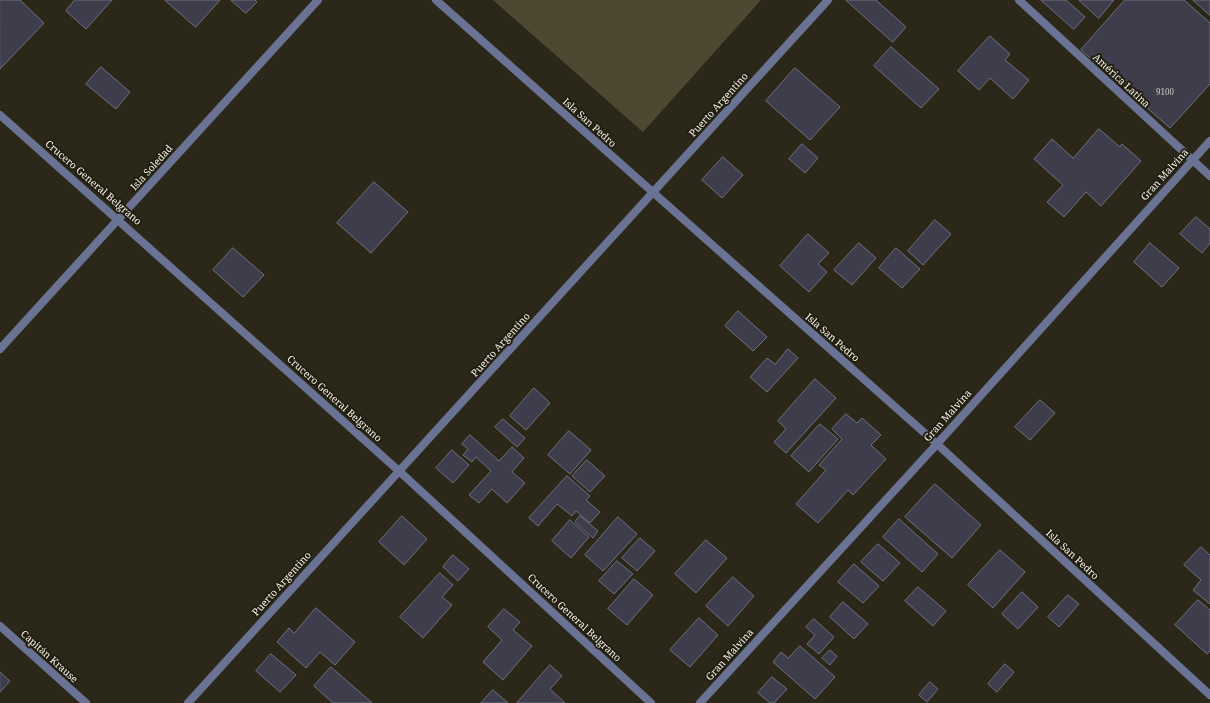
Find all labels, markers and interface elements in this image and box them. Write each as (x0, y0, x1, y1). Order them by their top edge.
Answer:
street label: América Latina (1090, 52, 1152, 110)
street label: Puerto Argentino (687, 70, 751, 140)
house number: 9100 (1156, 88, 1174, 98)
street label: Isla San Pedro (560, 96, 618, 150)
street label: Crucero General Belgrano (42, 138, 144, 228)
street label: Isla Soledad (128, 143, 176, 193)
street label: Gran Malvina (1139, 147, 1191, 203)
street label: Puerto Argentino (469, 310, 533, 380)
street label: Isla San Pedro (803, 311, 861, 365)
street label: Crucero General Belgrano (284, 353, 384, 445)
street label: Gran Malvina (922, 388, 974, 444)
street label: Isla San Pedro (1043, 528, 1101, 582)
street label: Puerto Argentino (250, 549, 314, 619)
street label: Crucero General Belgrano (525, 572, 623, 664)
street label: Gran Malvina (704, 627, 756, 683)
street label: Capitán Krause (18, 628, 80, 686)

